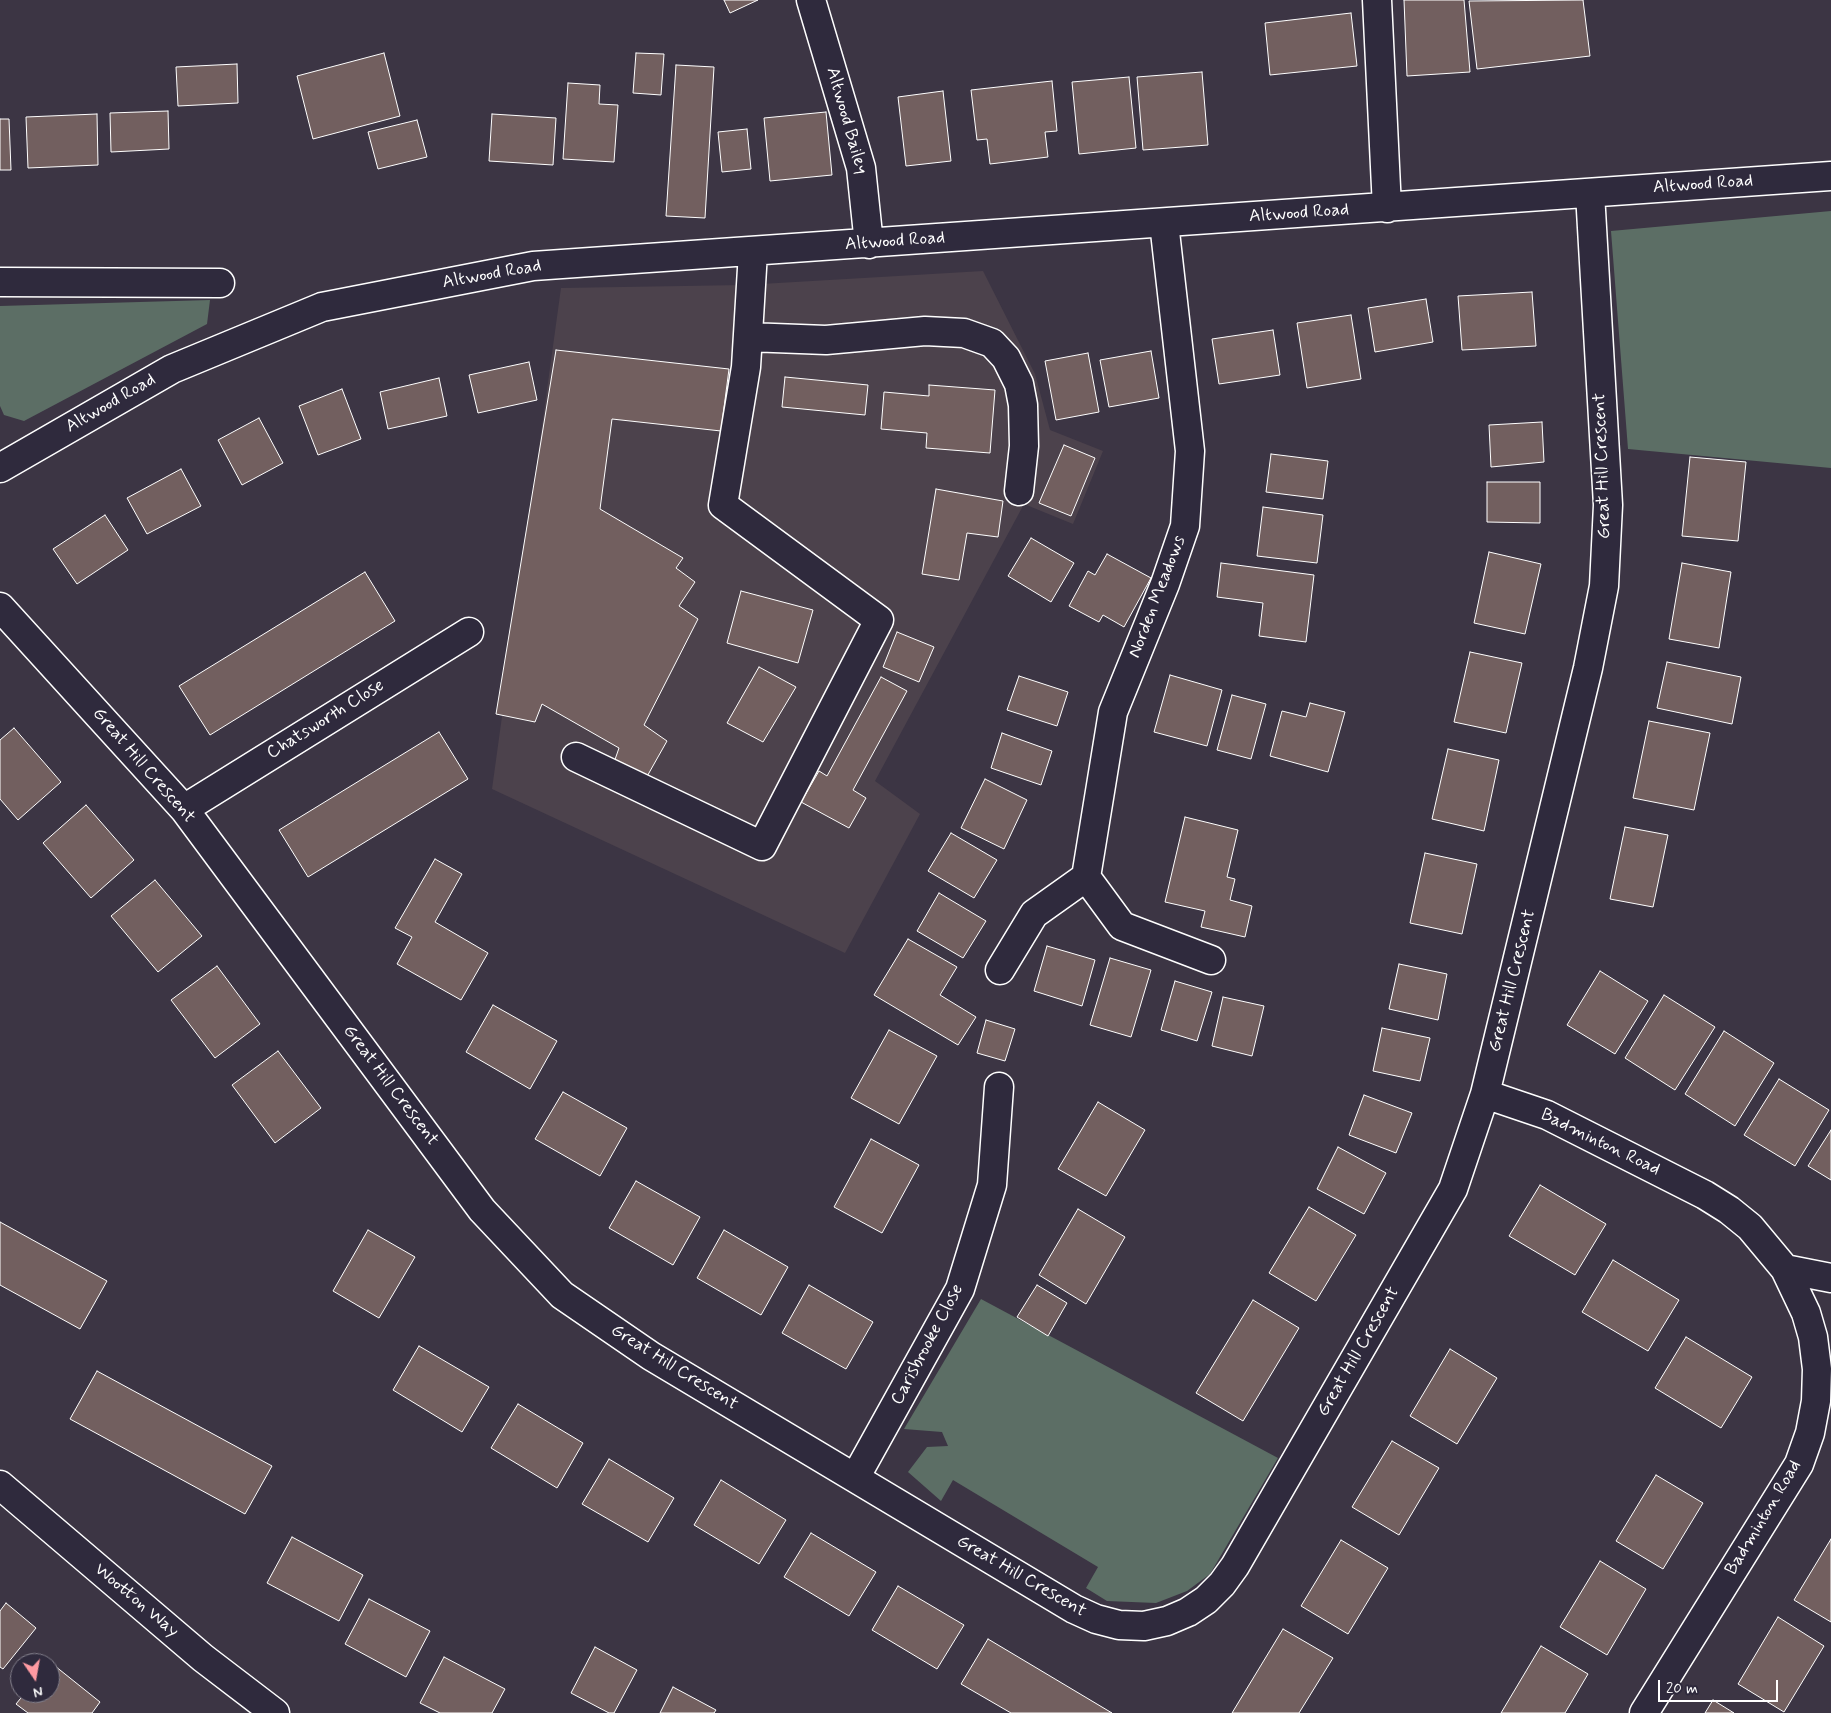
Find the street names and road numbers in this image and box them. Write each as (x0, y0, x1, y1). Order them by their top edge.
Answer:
street label: Altwood Bailey (820, 65, 872, 177)
street label: Altwood Road (1652, 171, 1754, 199)
street label: Altwood Road (1248, 200, 1350, 228)
street label: Altwood Road (844, 228, 946, 256)
street label: Altwood Road (441, 256, 543, 294)
street label: Altwood Road (62, 370, 160, 438)
street label: Great Hill Crescent (1590, 393, 1616, 539)
street label: Norden Meadows (1125, 533, 1191, 661)
street label: Chatsworth Close (263, 675, 389, 765)
street label: Great Hill Crescent (87, 704, 199, 828)
street label: Great Hill Crescent (1485, 907, 1541, 1055)
street label: Great Hill Crescent (337, 1021, 443, 1151)
street label: Badminton Road (1537, 1105, 1663, 1181)
street label: Carisbrooke Close (887, 1281, 969, 1409)
street label: Great Hill Crescent (1313, 1283, 1405, 1421)
street label: Great Hill Crescent (606, 1320, 742, 1416)
street label: Badminton Road (1721, 1457, 1807, 1579)
street label: Great Hill Crescent (952, 1531, 1090, 1623)
street label: Wootton Way (89, 1559, 183, 1643)

